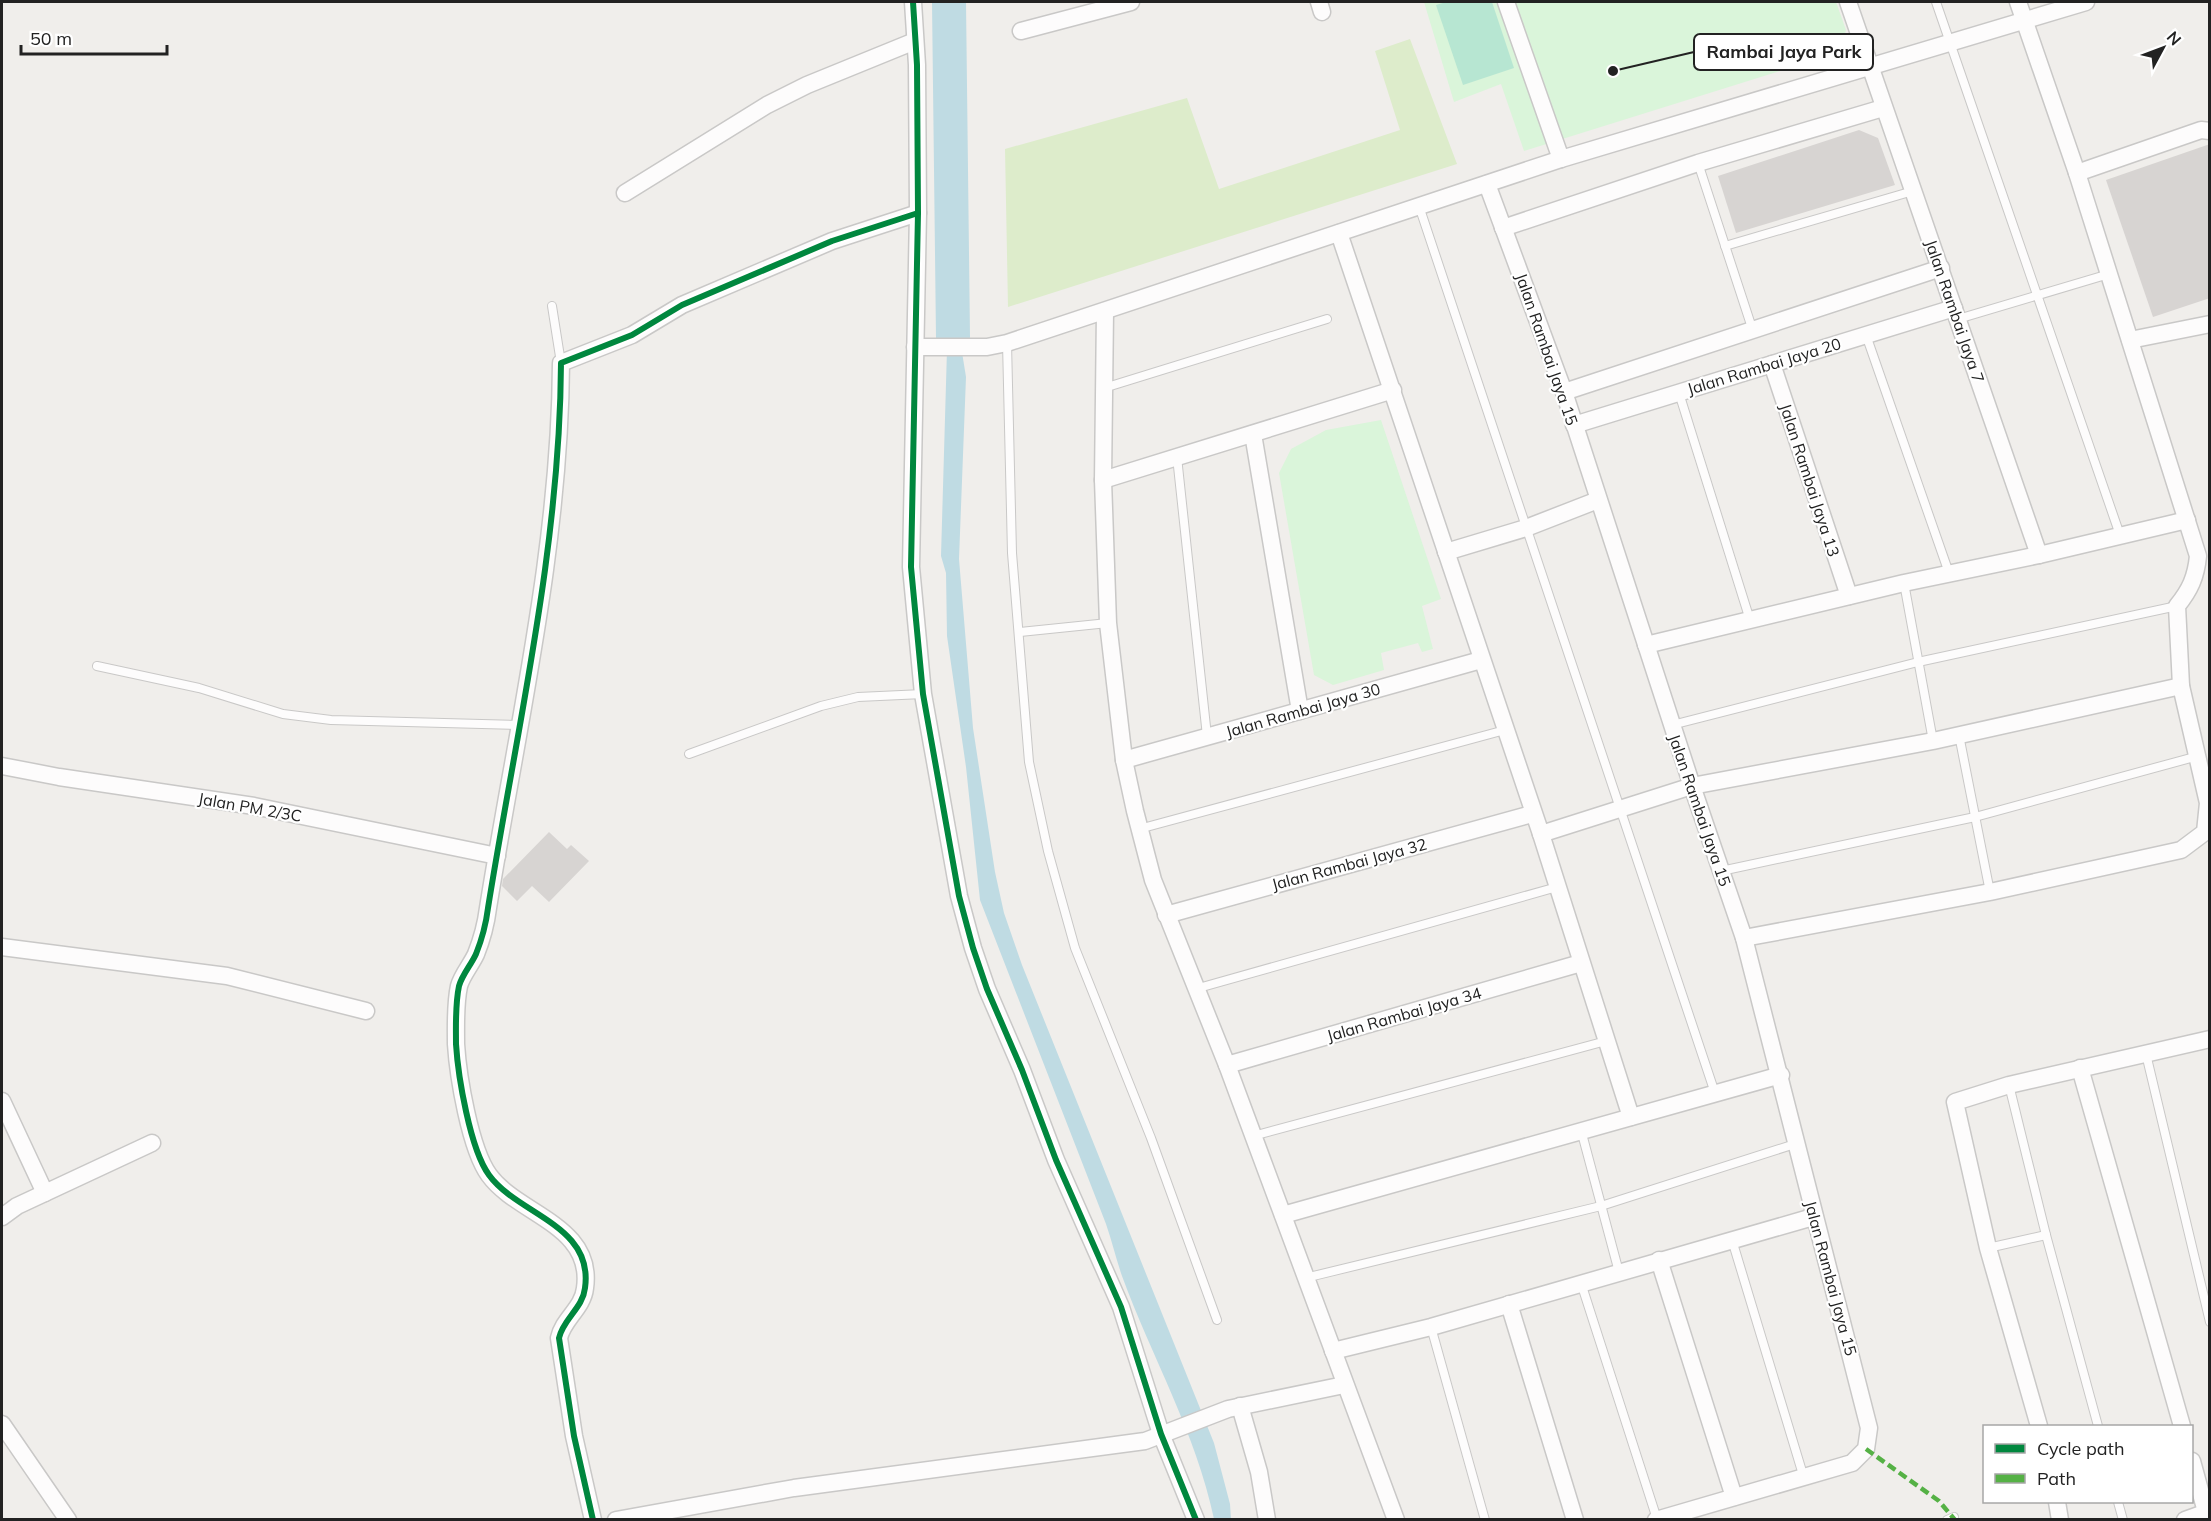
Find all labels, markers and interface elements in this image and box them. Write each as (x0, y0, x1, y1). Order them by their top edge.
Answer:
scale bar (21, 18, 166, 56)
north arrow (2133, 18, 2193, 78)
text: 50 m (30, 27, 72, 50)
text: N (2163, 27, 2186, 49)
callout: Rambai Jaya Park (1694, 34, 1873, 70)
text: Rambai Jaya Park (1707, 40, 1862, 63)
street label: Jalan Rambai Jaya 7 (1921, 237, 1989, 385)
street label: Jalan Rambai Jaya 15 (1512, 270, 1582, 428)
street label: Jalan Rambai Jaya 20 (1685, 333, 1843, 399)
street label: Jalan Rambai Jaya 13 (1776, 401, 1844, 559)
street label: Jalan Rambai Jaya 30 (1223, 678, 1383, 742)
street label: Jalan Rambai Jaya 15 (1665, 731, 1735, 889)
street label: Jalan PM 2/3C (197, 788, 303, 826)
street label: Jalan Rambai Jaya 32 (1269, 834, 1429, 894)
street label: Jalan Rambai Jaya 34 (1324, 982, 1484, 1046)
street label: Jalan Rambai Jaya 15 (1801, 1198, 1861, 1358)
legend (1983, 1425, 2193, 1503)
text: Cycle path (2037, 1437, 2124, 1460)
text: Path (2037, 1467, 2076, 1490)

